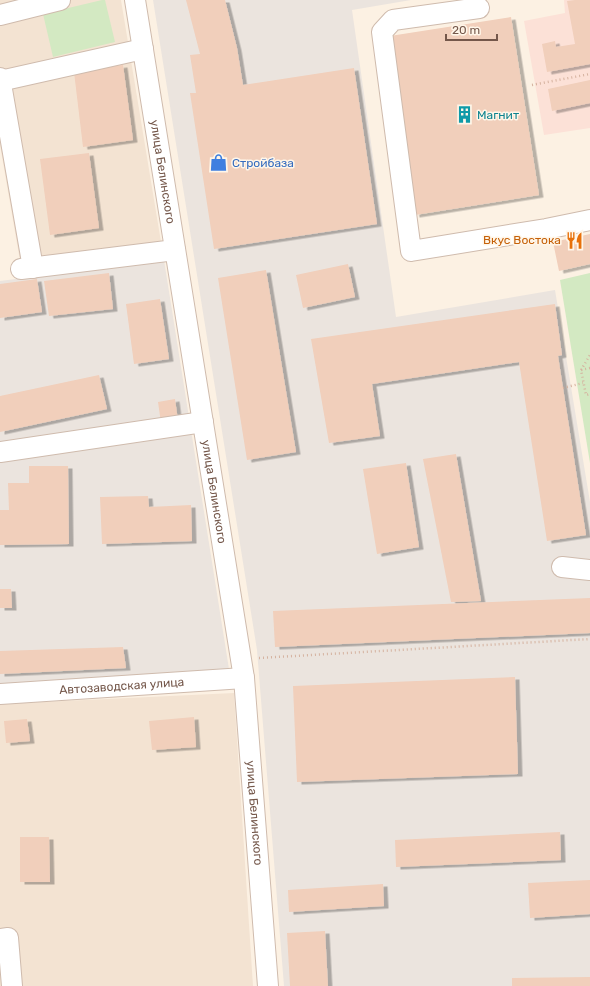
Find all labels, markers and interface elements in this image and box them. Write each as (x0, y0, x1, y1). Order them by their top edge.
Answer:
scale bar (446, 16, 497, 42)
text: 20 m (452, 23, 480, 37)
building icon: Магнит (454, 105, 474, 125)
place label: Магнит (477, 108, 519, 122)
street label: улица Белинского (147, 119, 178, 225)
shop icon: Стройбаза (209, 153, 229, 173)
place label: Стройбаза (232, 156, 294, 170)
restaurant icon: Вкус Востока (564, 230, 584, 250)
place label: Вкус Востока (483, 233, 561, 247)
street label: улица Белинского (199, 439, 229, 545)
street label: Автозаводская улица (59, 675, 185, 697)
street label: улица Белинского (243, 760, 266, 866)

